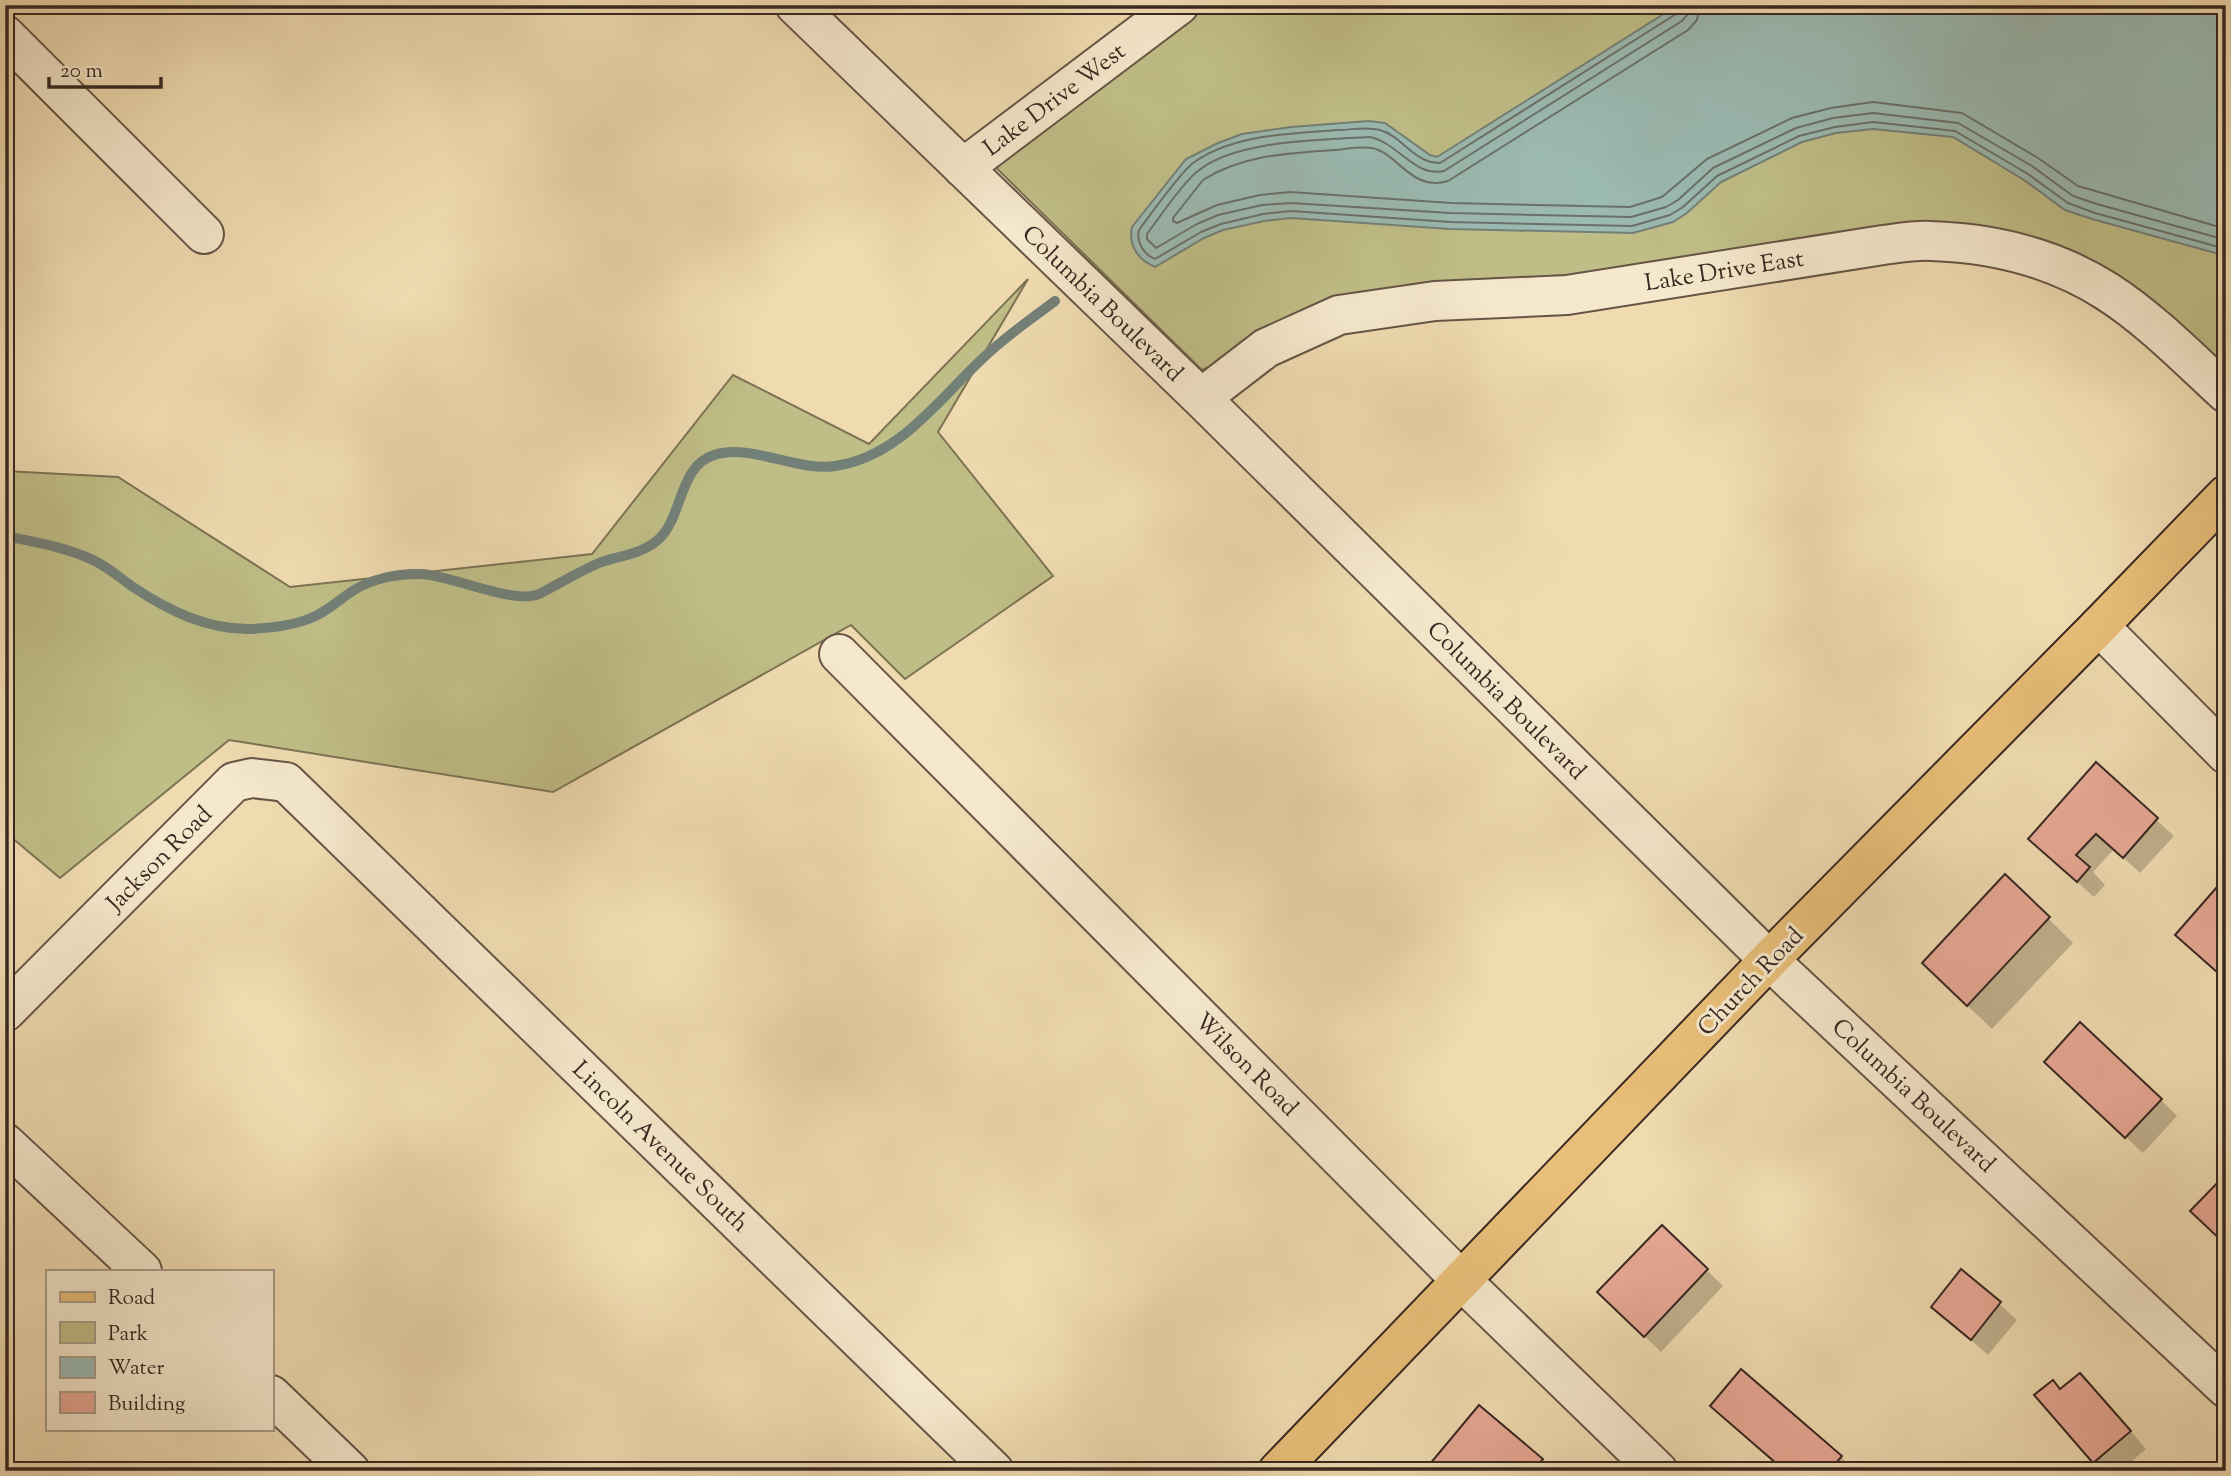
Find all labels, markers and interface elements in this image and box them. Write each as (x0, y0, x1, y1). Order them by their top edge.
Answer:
street label: Lake Drive West (977, 36, 1133, 165)
scale bar (49, 46, 161, 90)
text: 20 m (60, 57, 103, 87)
street label: Columbia Boulevard (1013, 218, 1190, 391)
street label: Lake Drive East (1642, 243, 1806, 301)
street label: Columbia Boulevard (1418, 614, 1593, 789)
street label: Jackson Road (98, 799, 221, 921)
street label: Church Road (1691, 920, 1813, 1045)
street label: Wilson Road (1186, 1006, 1305, 1125)
street label: Columbia Boulevard (1823, 1011, 2002, 1182)
street label: Lincoln Avenue South (564, 1054, 756, 1241)
legend (46, 1270, 273, 1430)
text: Road (108, 1284, 155, 1314)
text: Park (108, 1320, 149, 1350)
text: Water (108, 1354, 165, 1384)
text: Building (108, 1390, 185, 1420)

